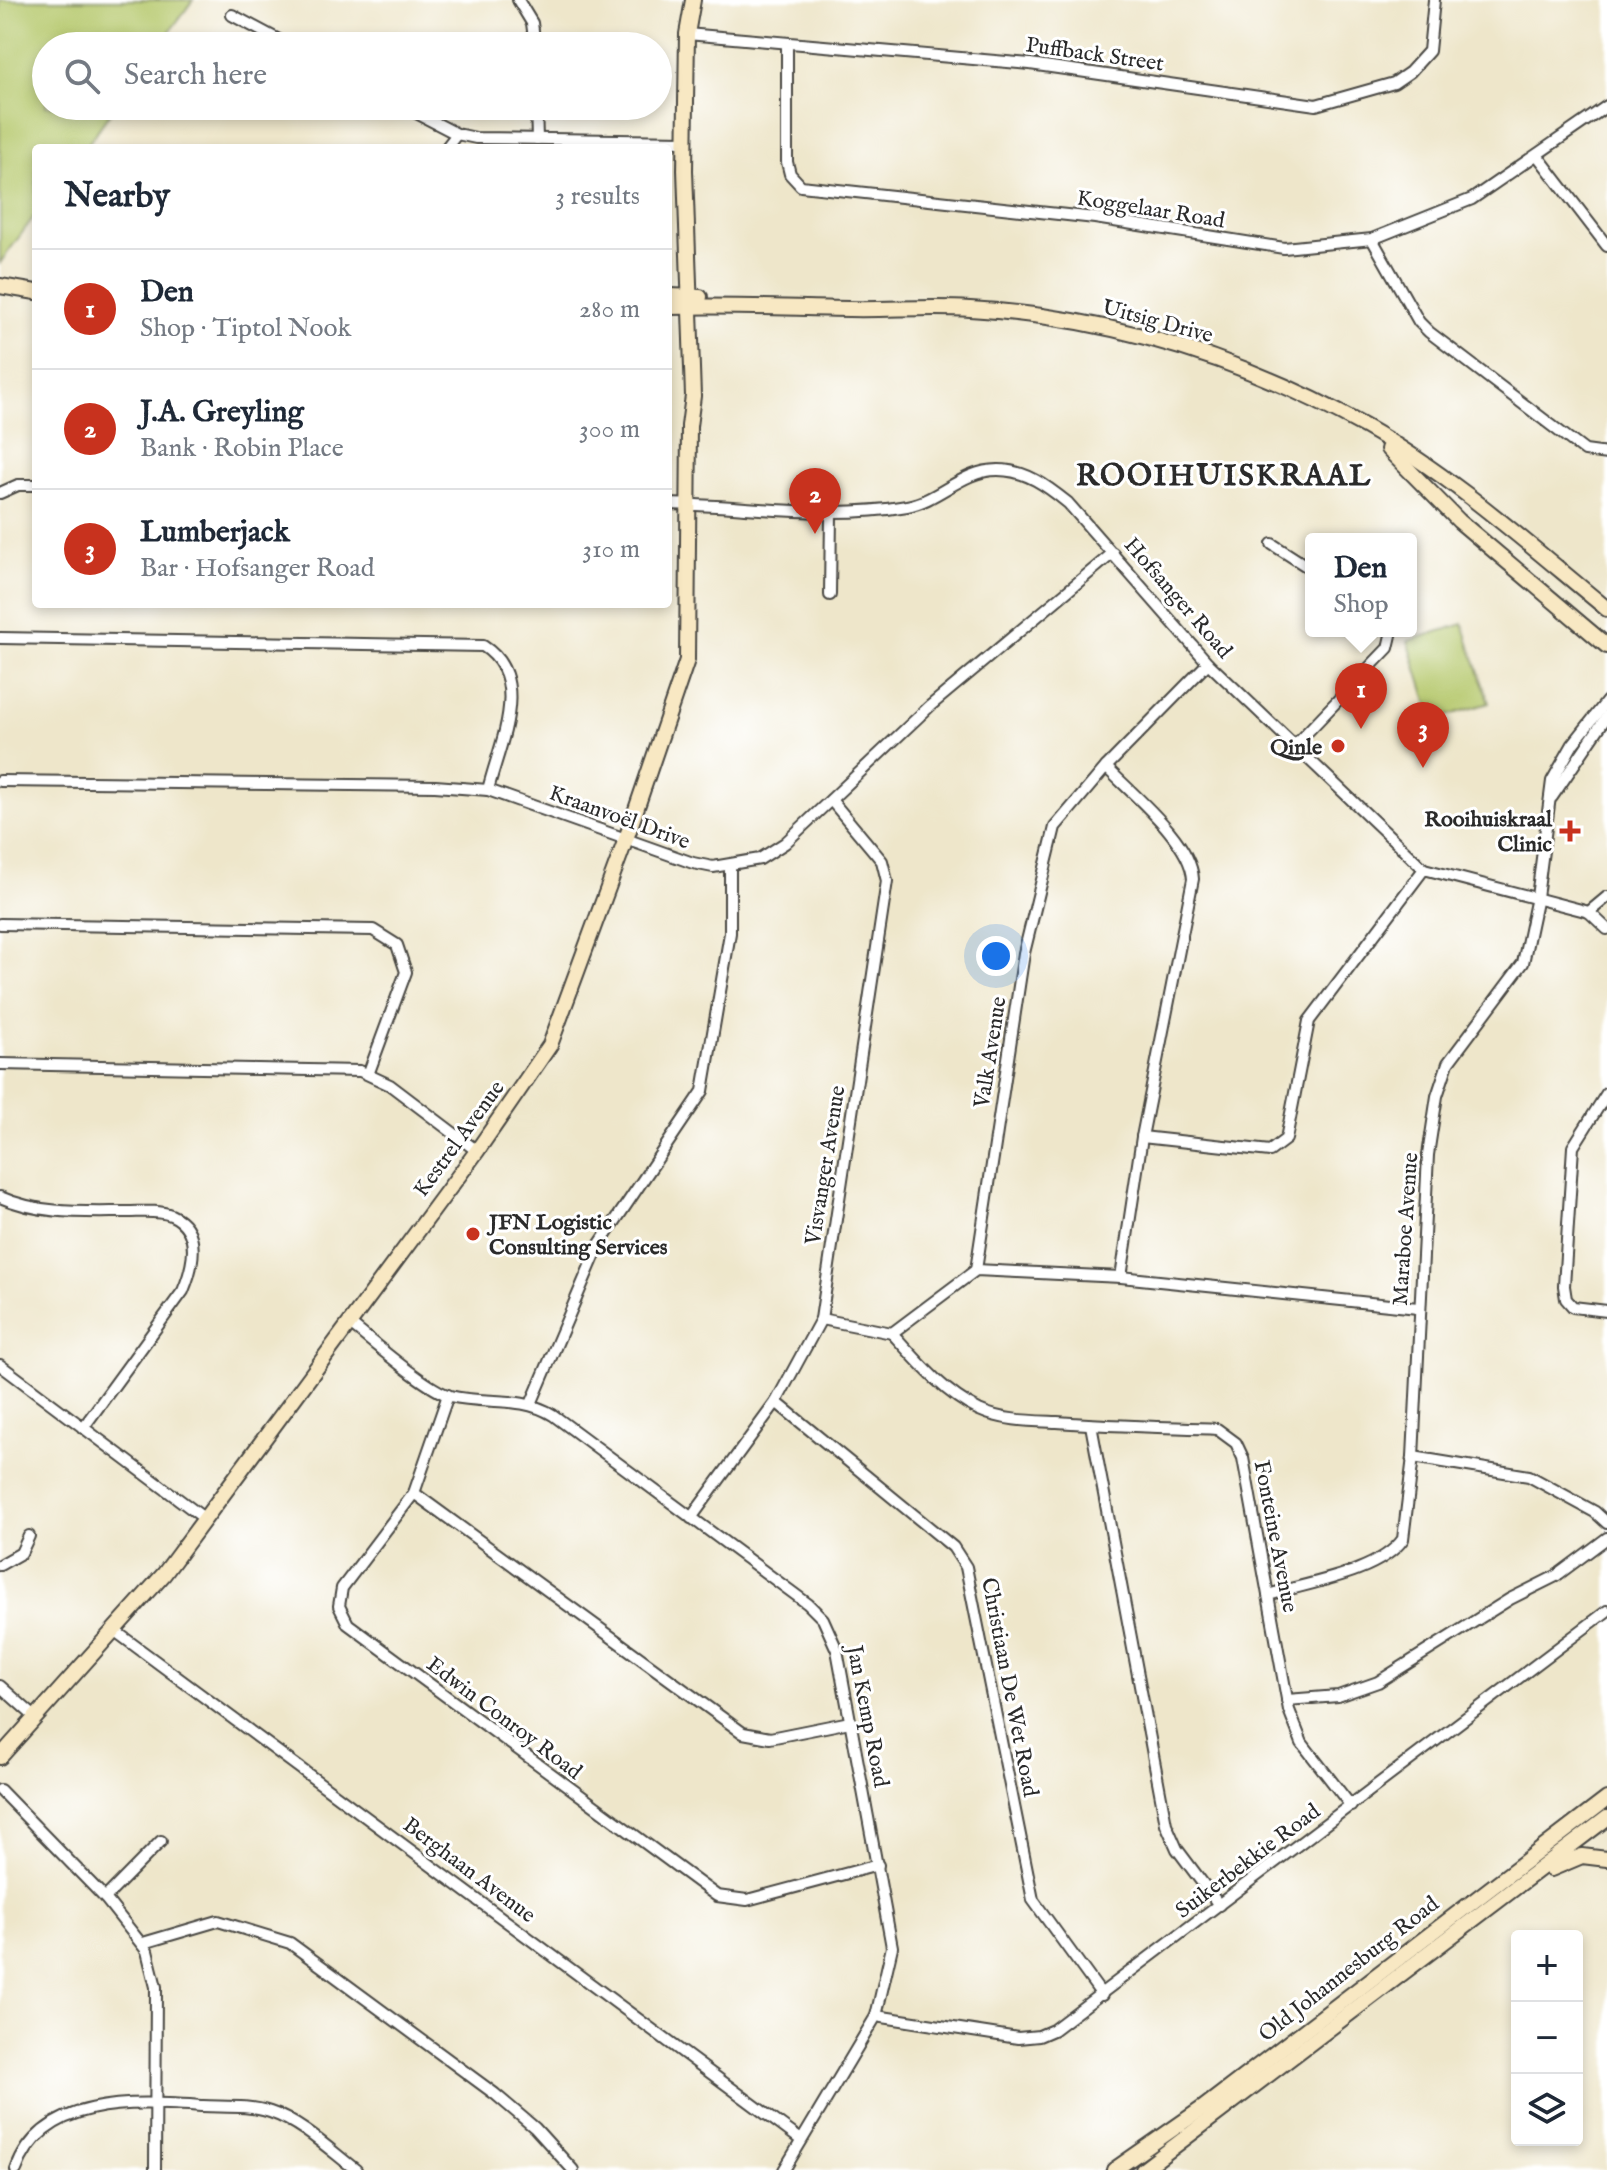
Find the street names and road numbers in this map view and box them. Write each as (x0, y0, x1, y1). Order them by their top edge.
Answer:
street label: Puffback Street (1024, 31, 1166, 79)
street label: Koggelaar Road (1075, 184, 1227, 236)
street label: Uitsig Drive (1099, 294, 1216, 350)
street label: Hofsanger Road (1117, 532, 1238, 665)
street label: Kraanvoël Drive (545, 779, 694, 856)
street label: Valk Avenue (968, 995, 1014, 1111)
street label: Kestrel Avenue (408, 1075, 511, 1203)
street label: Visvanger Avenue (799, 1084, 852, 1248)
street label: Maraboe Avenue (1387, 1152, 1425, 1307)
street label: Fonteine Avenue (1247, 1458, 1304, 1615)
street label: Christiaan De Wet Road (974, 1575, 1044, 1800)
street label: Jan Kemp Road (839, 1640, 895, 1790)
street label: Edwin Conroy Road (420, 1651, 587, 1787)
street label: Suikerbekkie Road (1170, 1798, 1326, 1925)
street label: Berghaan Avenue (397, 1812, 541, 1930)
street label: Old Johannesburg Road (1254, 1890, 1445, 2049)

